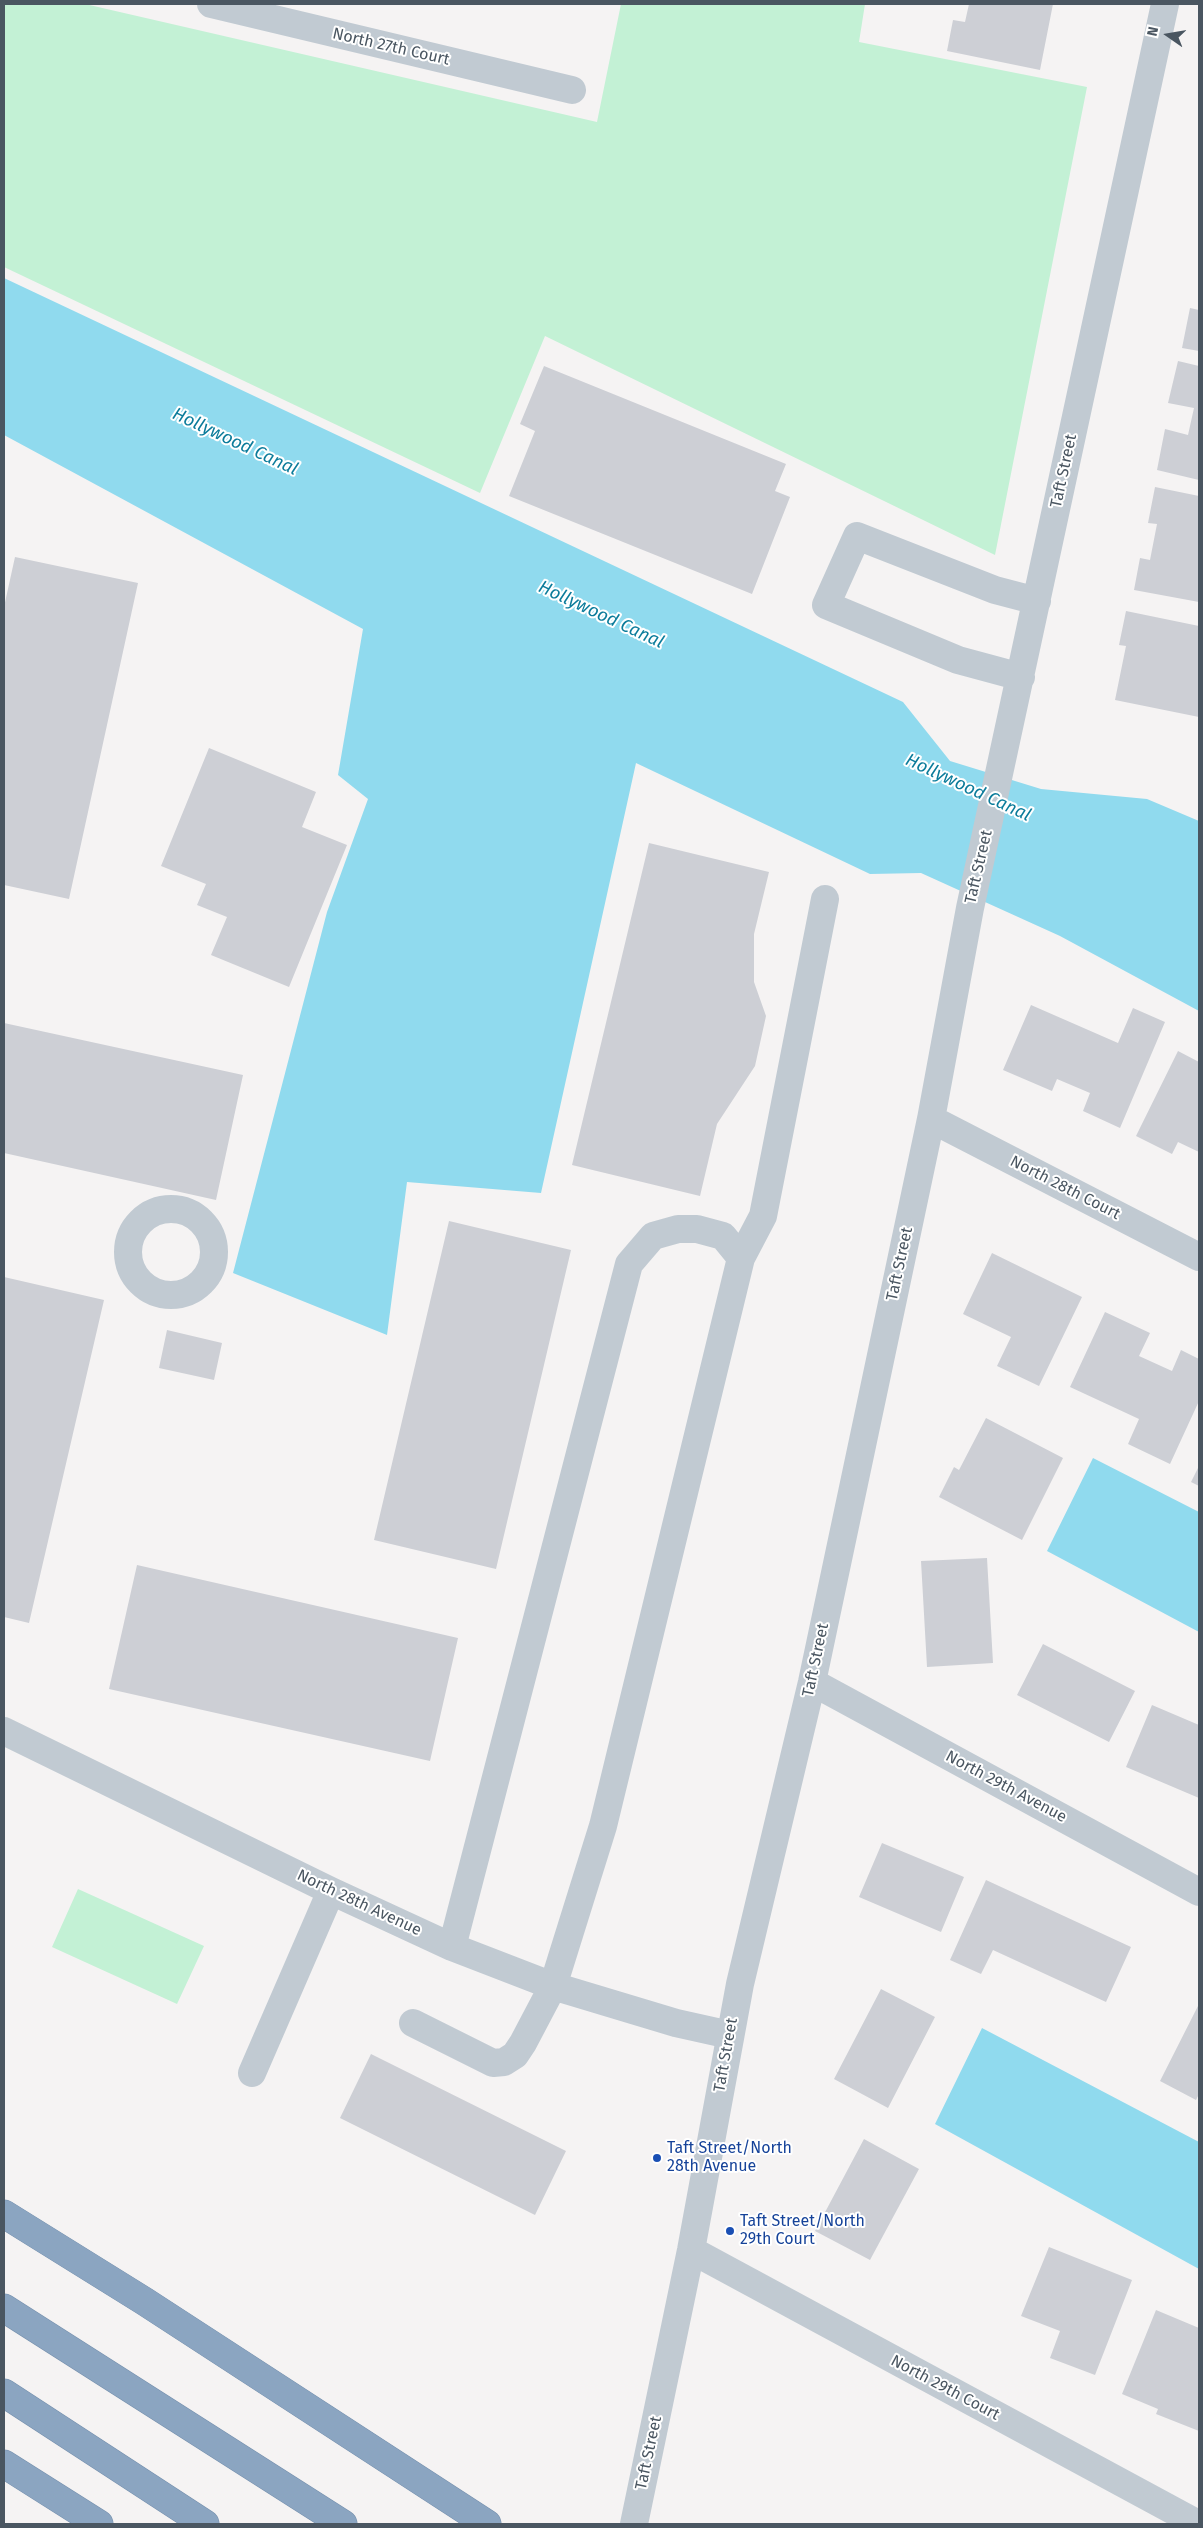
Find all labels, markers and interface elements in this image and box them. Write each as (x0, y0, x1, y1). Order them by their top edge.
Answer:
north arrow (1143, 10, 1193, 60)
street label: North 27th Court (331, 24, 451, 70)
text: N (1144, 25, 1162, 38)
water label: Hollywood Canal (169, 403, 301, 481)
street label: Taft Street (1047, 432, 1081, 510)
water label: Hollywood Canal (535, 576, 667, 654)
water label: Hollywood Canal (902, 749, 1034, 827)
street label: Taft Street (961, 828, 997, 906)
street label: North 28th Court (1007, 1152, 1123, 1224)
street label: Taft Street (883, 1225, 917, 1303)
street label: Taft Street (799, 1621, 833, 1699)
street label: North 29th Avenue (942, 1747, 1070, 1827)
street label: North 28th Avenue (294, 1866, 424, 1940)
street label: Taft Street (710, 2016, 742, 2094)
place label: Taft Street/North 28th Avenue (667, 2139, 792, 2177)
marker: Taft Street/North 28th Avenue (651, 2152, 663, 2164)
place label: Taft Street/North 29th Court (740, 2212, 865, 2250)
marker: Taft Street/North 29th Court (724, 2225, 736, 2237)
street label: North 29th Court (887, 2351, 1003, 2425)
street label: Taft Street (632, 2414, 666, 2492)

